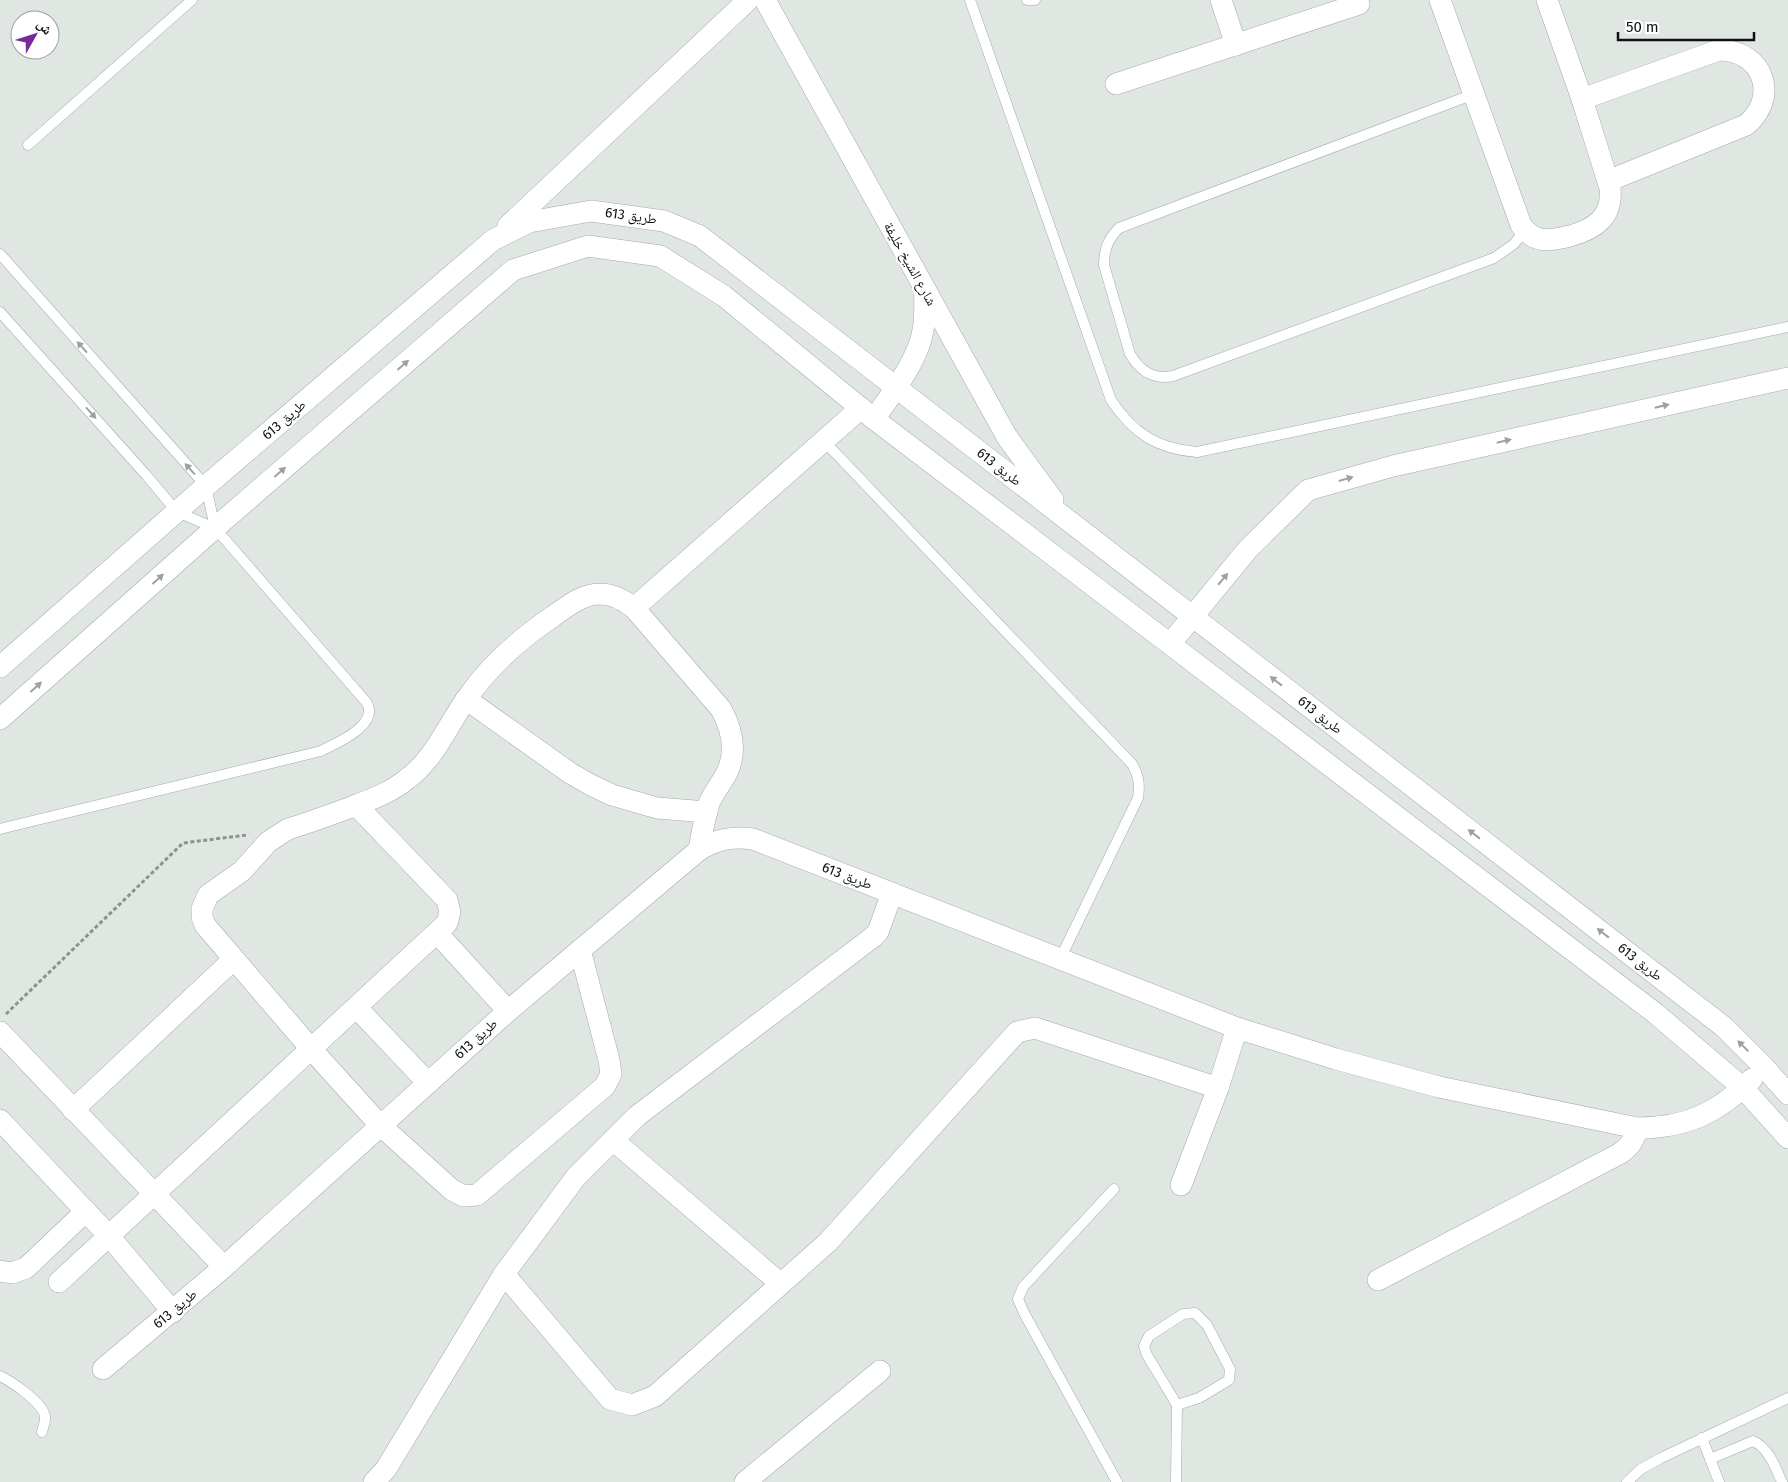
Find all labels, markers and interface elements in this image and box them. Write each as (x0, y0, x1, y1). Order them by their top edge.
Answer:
north arrow (10, 10, 60, 60)
scale bar (1618, 10, 1754, 42)
text: ش (33, 16, 56, 38)
text: 50 m (1626, 18, 1659, 36)
street label: طريق 613 (604, 204, 658, 229)
street label: شارع الشيخ خليفة (879, 219, 940, 309)
one-way arrow (77, 341, 88, 354)
one-way arrow (397, 360, 409, 371)
street label: طريق 613 (259, 396, 310, 444)
one-way arrow (1655, 402, 1670, 410)
one-way arrow (85, 407, 97, 419)
one-way arrow (1496, 437, 1511, 445)
street label: طريق 613 (973, 444, 1025, 491)
one-way arrow (184, 463, 196, 475)
one-way arrow (274, 466, 287, 477)
one-way arrow (1338, 475, 1353, 483)
one-way arrow (1218, 573, 1229, 586)
one-way arrow (152, 574, 164, 585)
one-way arrow (1270, 676, 1283, 687)
one-way arrow (30, 681, 43, 692)
street label: طريق 613 (1294, 692, 1346, 739)
one-way arrow (1467, 829, 1481, 839)
street label: طريق 613 (819, 859, 874, 894)
one-way arrow (1597, 928, 1610, 939)
street label: طريق 613 (1614, 939, 1666, 986)
street label: طريق 613 (451, 1015, 502, 1064)
one-way arrow (1737, 1040, 1749, 1052)
street label: طريق 613 (150, 1286, 201, 1333)

